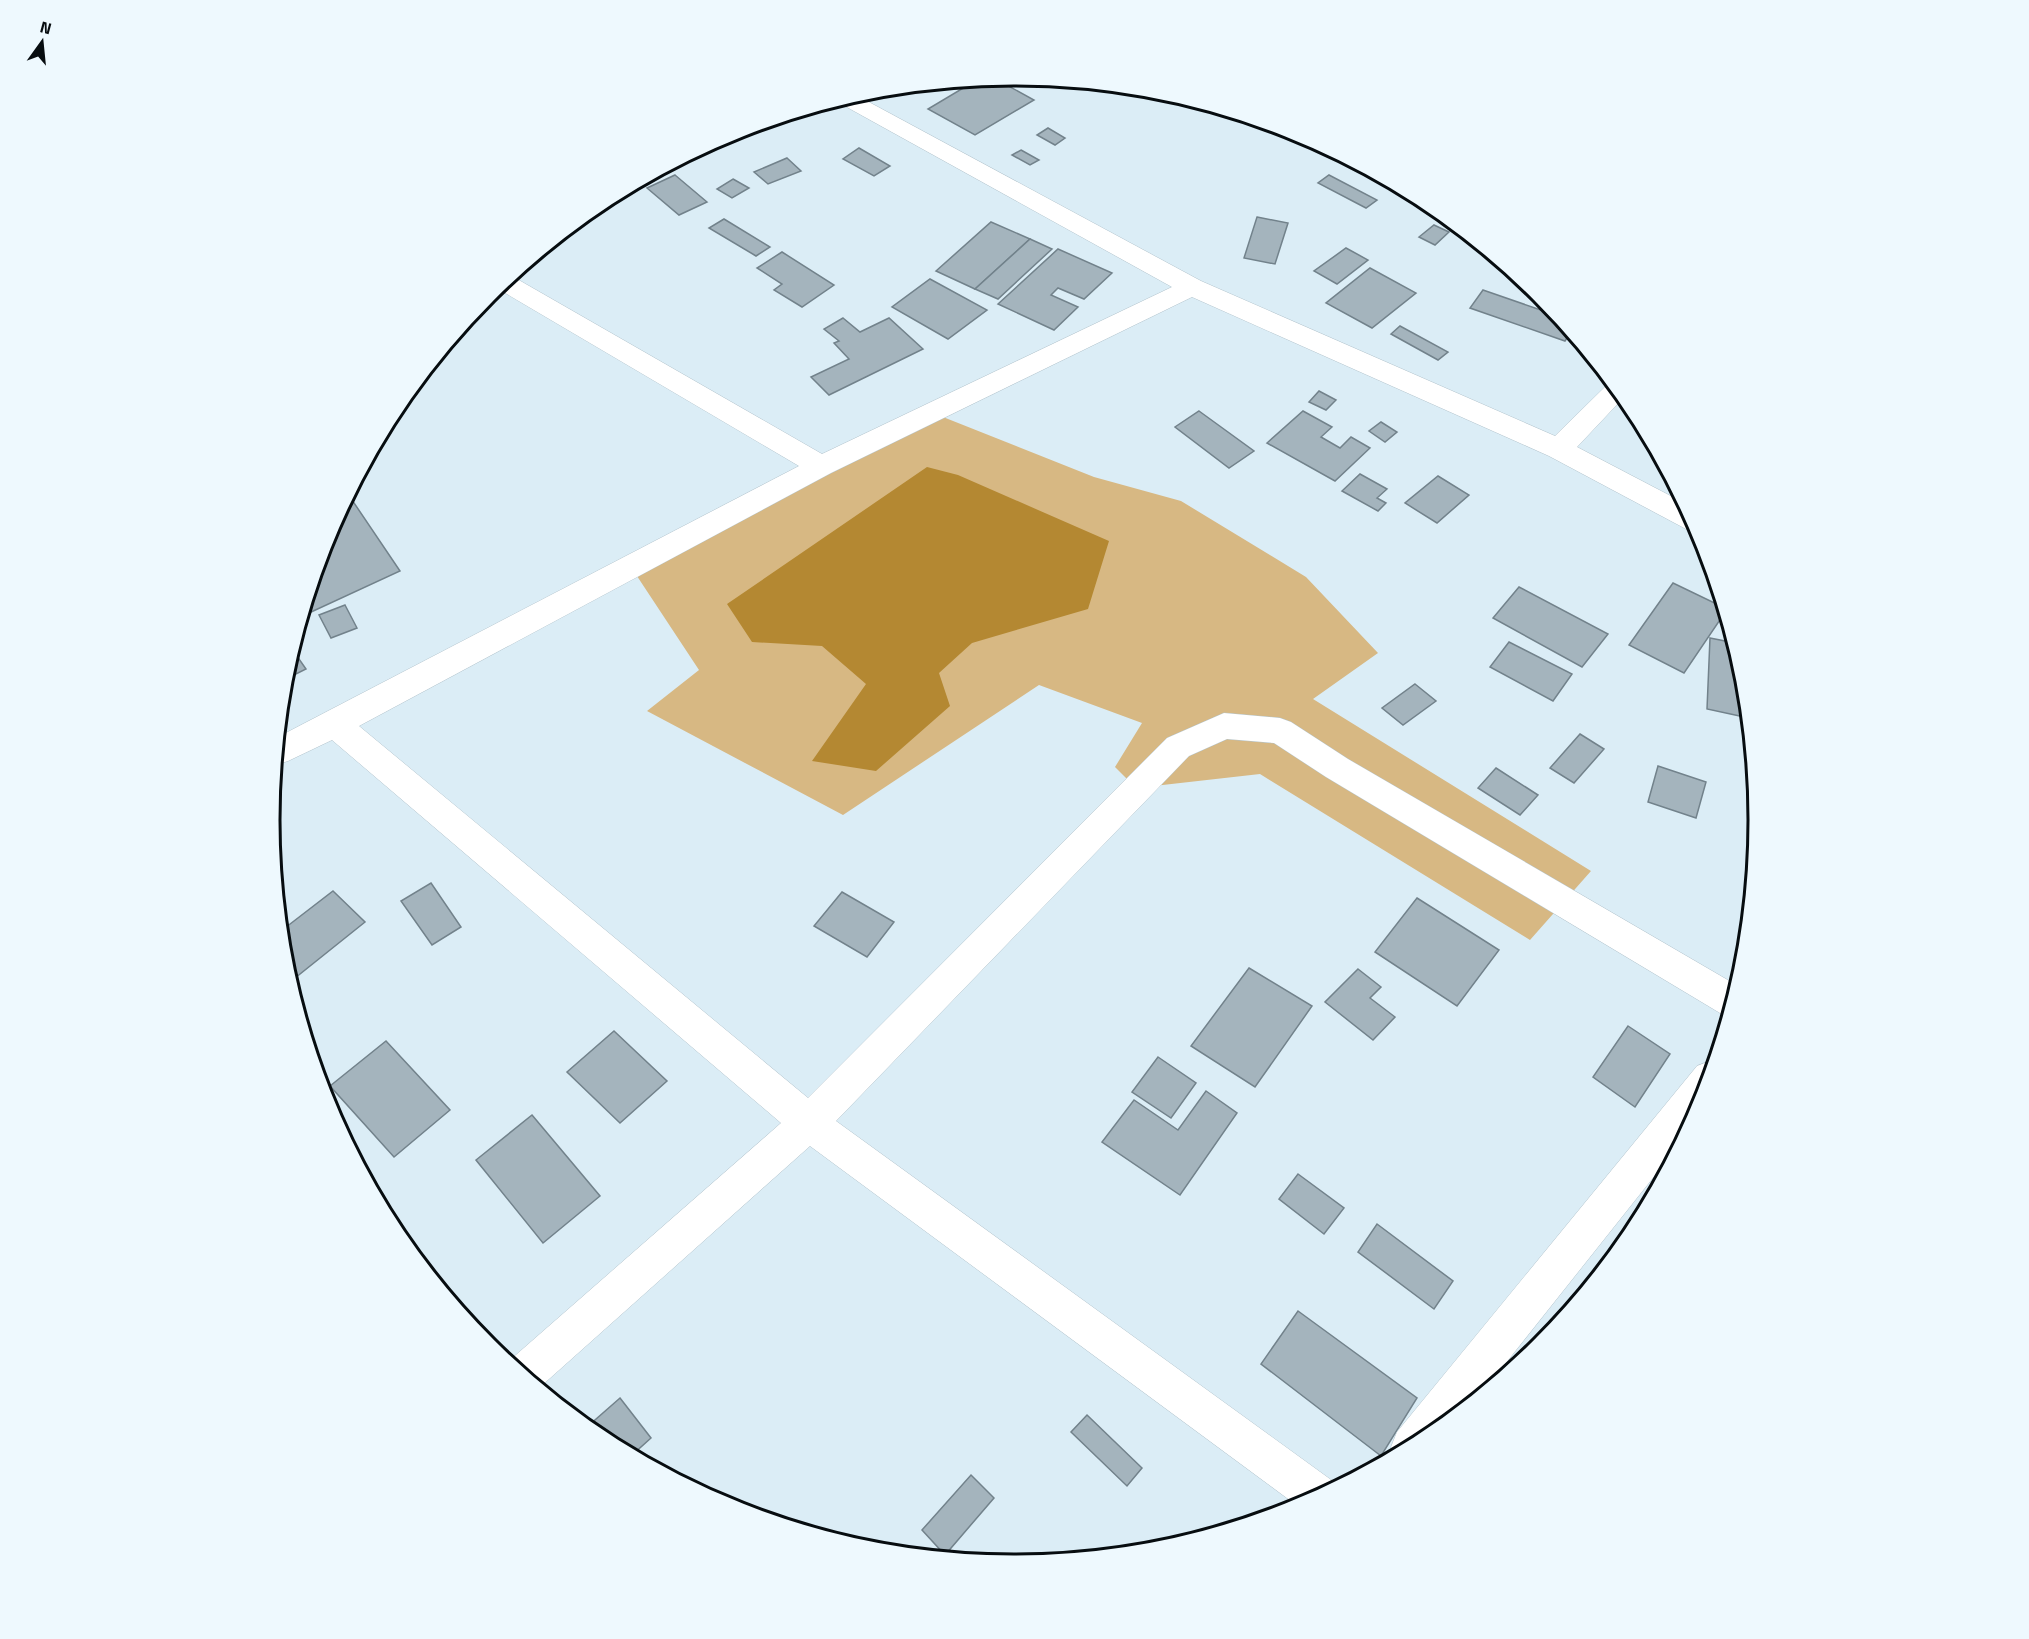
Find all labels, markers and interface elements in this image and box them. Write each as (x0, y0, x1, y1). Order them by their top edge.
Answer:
north arrow (12, 12, 72, 72)
text: N (37, 14, 54, 41)

